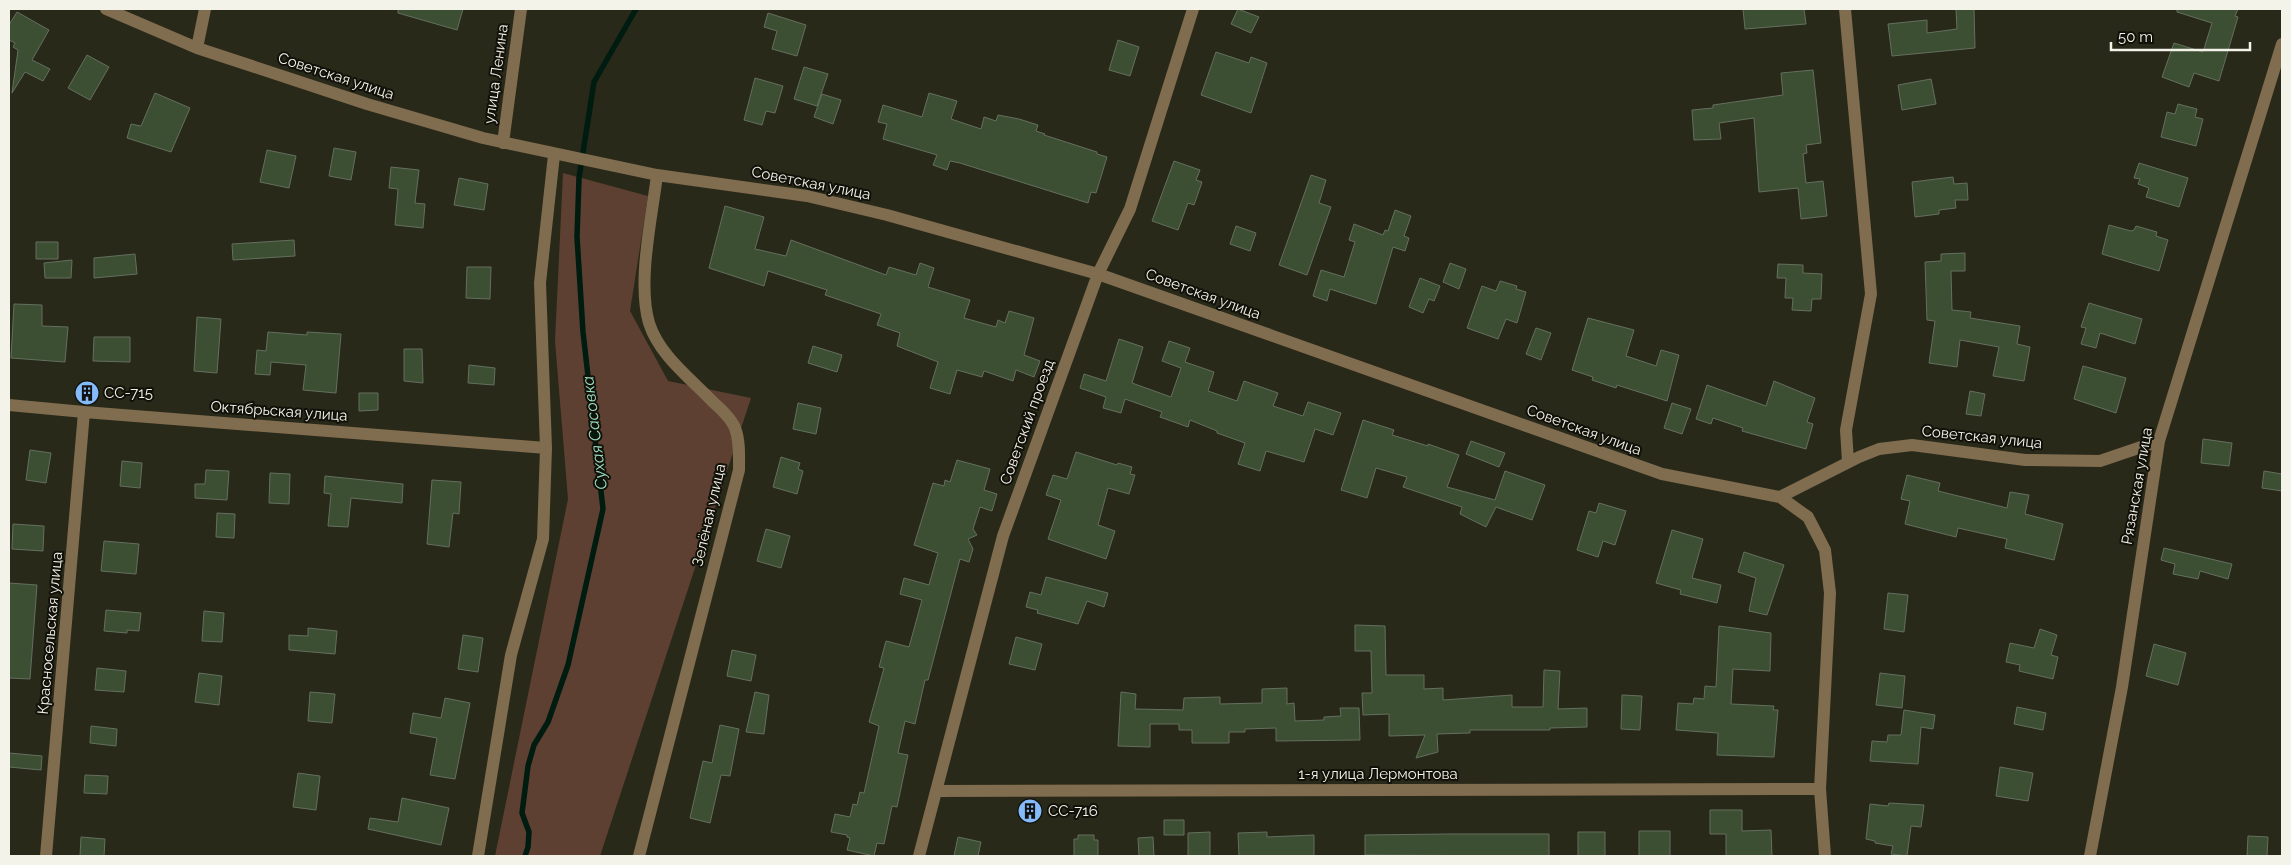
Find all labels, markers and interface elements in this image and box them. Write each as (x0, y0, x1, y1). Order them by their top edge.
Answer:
scale bar (2111, 20, 2250, 52)
street label: улица Ленина (480, 23, 512, 125)
text: 50 m (2118, 28, 2153, 46)
street label: Советская улица (276, 49, 396, 103)
street label: Советская улица (750, 163, 872, 203)
street label: Советская улица (1143, 265, 1263, 323)
street label: Советский проезд (996, 357, 1058, 487)
water label: Сухая Сасовка (578, 375, 611, 491)
building icon: СС-715 (74, 380, 100, 406)
place label: СС-715 (104, 384, 153, 402)
street label: Октябрьская улица (210, 397, 348, 425)
street label: Советская улица (1524, 401, 1644, 459)
street label: Советская улица (1921, 422, 2043, 452)
street label: Рязанская улица (2118, 426, 2156, 546)
street label: Зелёная улица (688, 462, 730, 568)
street label: Красносельская улица (34, 551, 66, 715)
street label: 1-я улица Лермонтова (1298, 765, 1458, 783)
building icon: СС-716 (1017, 798, 1043, 824)
place label: СС-716 (1048, 802, 1098, 820)

